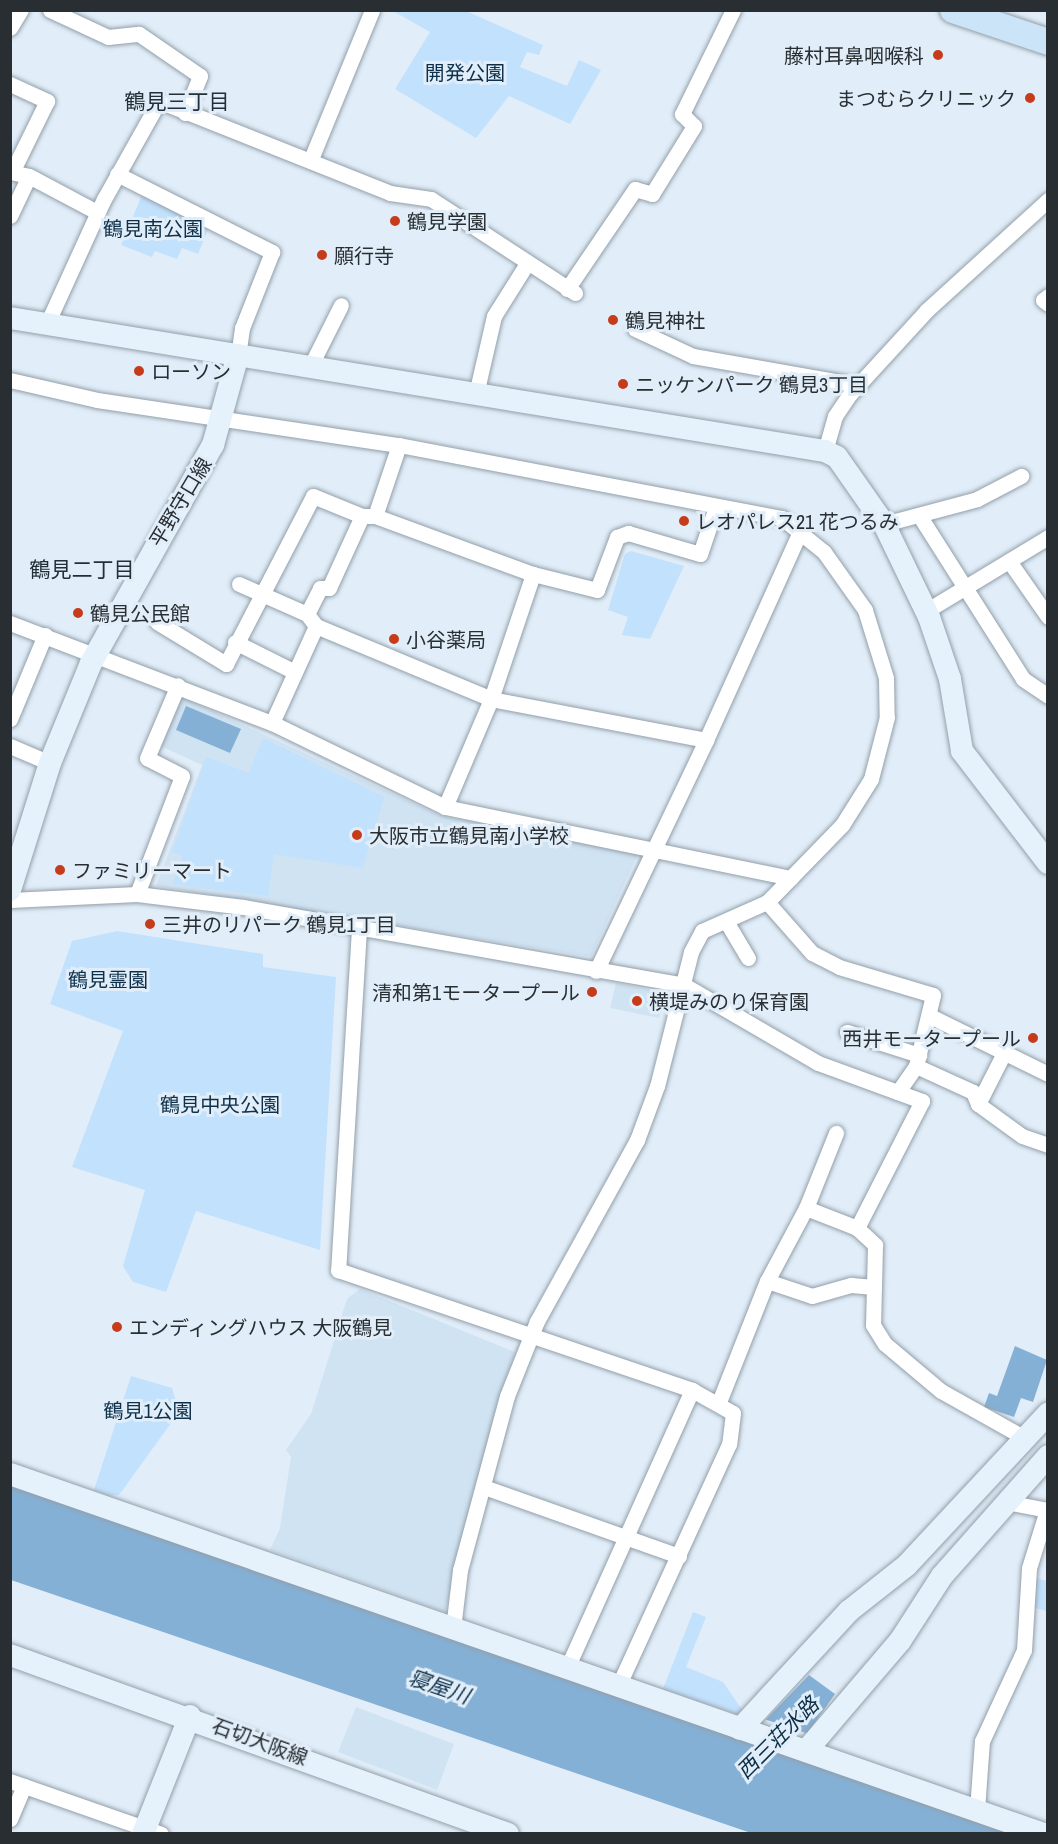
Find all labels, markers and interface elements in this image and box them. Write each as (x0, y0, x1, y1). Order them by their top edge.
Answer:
place label: 藤村耳鼻咽喉科 (784, 43, 924, 67)
marker: 藤村耳鼻咽喉科 (929, 46, 947, 64)
park label: 開発公園 (425, 60, 505, 84)
place label: まつむらクリニック (836, 86, 1016, 110)
district label: 鶴見三丁目 (125, 89, 229, 115)
marker: まつむらクリニック (1021, 89, 1039, 107)
place label: 鶴見学園 (407, 209, 487, 233)
marker: 鶴見学園 (388, 214, 402, 228)
park label: 鶴見南公園 (103, 216, 203, 240)
place label: 願行寺 (334, 243, 394, 267)
marker: 願行寺 (315, 248, 329, 262)
place label: 鶴見神社 (625, 308, 705, 332)
marker: 鶴見神社 (606, 313, 620, 327)
place label: ローソン (151, 359, 231, 383)
marker: ローソン (132, 364, 146, 378)
place label: ニッケンパーク 鶴見3丁目 (635, 372, 869, 396)
marker: ニッケンパーク 鶴見3丁目 (616, 377, 630, 391)
street label: 平野守口線 (144, 453, 216, 551)
place label: レオパレス21 花つるみ (696, 509, 899, 533)
marker: レオパレス21 花つるみ (677, 514, 691, 528)
district label: 鶴見二丁目 (30, 557, 134, 583)
place label: 鶴見公民館 (90, 601, 190, 625)
marker: 鶴見公民館 (71, 606, 85, 620)
place label: 小谷薬局 (406, 627, 486, 651)
marker: 小谷薬局 (387, 632, 401, 646)
place label: 大阪市立鶴見南小学校 (369, 823, 569, 847)
marker: 大阪市立鶴見南小学校 (350, 828, 364, 842)
place label: ファミリーマート (72, 858, 232, 882)
marker: ファミリーマート (53, 863, 67, 877)
place label: 三井のリパーク 鶴見1丁目 (162, 912, 396, 936)
marker: 三井のリパーク 鶴見1丁目 (143, 917, 157, 931)
park label: 鶴見霊園 (68, 967, 148, 991)
place label: 清和第1モータープール (371, 980, 580, 1004)
marker: 清和第1モータープール (585, 985, 599, 999)
place label: 横堤みのり保育園 (649, 989, 809, 1013)
marker: 横堤みのり保育園 (630, 994, 644, 1008)
place label: 西井モータープール (841, 1026, 1021, 1050)
marker: 西井モータープール (1026, 1031, 1040, 1045)
park label: 鶴見中央公園 (160, 1092, 280, 1116)
place label: エンディングハウス 大阪鶴見 (129, 1315, 394, 1339)
marker: エンディングハウス 大阪鶴見 (110, 1320, 124, 1334)
park label: 鶴見1公園 (103, 1398, 193, 1422)
water label: 寝屋川 (405, 1665, 473, 1709)
water label: 西三荘水路 (732, 1692, 824, 1784)
street label: 石切大阪線 (209, 1713, 311, 1769)

